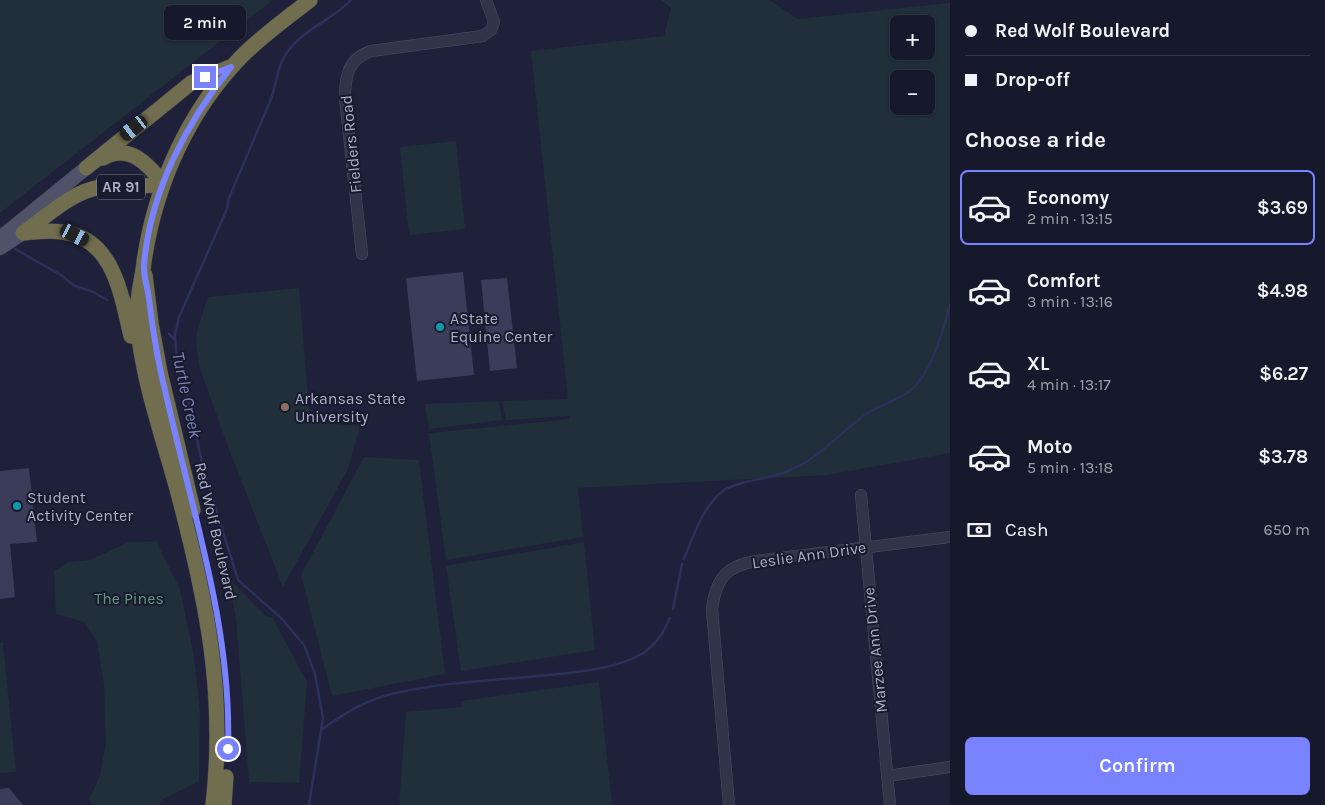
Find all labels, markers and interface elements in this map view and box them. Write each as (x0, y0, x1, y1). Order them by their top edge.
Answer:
callout: 2 min (164, 5, 246, 40)
text: 2 min (183, 13, 227, 32)
map controls (890, 15, 935, 115)
button: + (890, 15, 935, 60)
text: Red Wolf Boulevard (995, 20, 1170, 42)
route end (194, 66, 216, 88)
text: Drop-off (995, 69, 1070, 91)
button: − (890, 70, 935, 115)
street label: Fielders Road (336, 94, 366, 194)
car (117, 113, 150, 143)
text: Choose a ride (965, 127, 1106, 153)
road number: AR 91 (97, 174, 145, 200)
icon: car (967, 185, 1012, 230)
text: Economy (1027, 187, 1109, 209)
text: $3.69 (1257, 197, 1308, 219)
text: 2 min · 13:15 (1027, 209, 1113, 228)
car (58, 222, 91, 248)
icon: car (967, 268, 1012, 313)
text: Comfort (1027, 270, 1101, 292)
text: $4.98 (1257, 280, 1308, 302)
text: 3 min · 13:16 (1027, 292, 1113, 311)
place label: AState Equine Center (450, 309, 552, 346)
marker: AState Equine Center (434, 321, 446, 333)
water label: Turtle Creek (167, 350, 207, 441)
icon: car (967, 351, 1012, 396)
text: XL (1027, 353, 1049, 375)
text: $6.27 (1259, 363, 1308, 385)
text: 4 min · 13:17 (1027, 375, 1111, 394)
place label: Arkansas State University (295, 389, 406, 426)
marker: Arkansas State University (279, 401, 291, 413)
icon: car (967, 434, 1012, 479)
text: Moto (1027, 436, 1073, 458)
text: $3.78 (1258, 446, 1308, 468)
text: 5 min · 13:18 (1027, 458, 1113, 477)
street label: Red Wolf Boulevard (191, 460, 241, 602)
place label: Student Activity Center (27, 488, 133, 525)
marker: Student Activity Center (11, 500, 23, 512)
icon: cash (965, 516, 993, 544)
text: Cash (1005, 519, 1049, 541)
text: 650 m (1264, 520, 1310, 539)
street label: Leslie Ann Drive (751, 538, 867, 572)
street label: Marzee Ann Drive (859, 587, 891, 713)
park label: The Pines (94, 589, 164, 608)
button: Confirm (965, 737, 1310, 795)
route start (217, 738, 239, 760)

